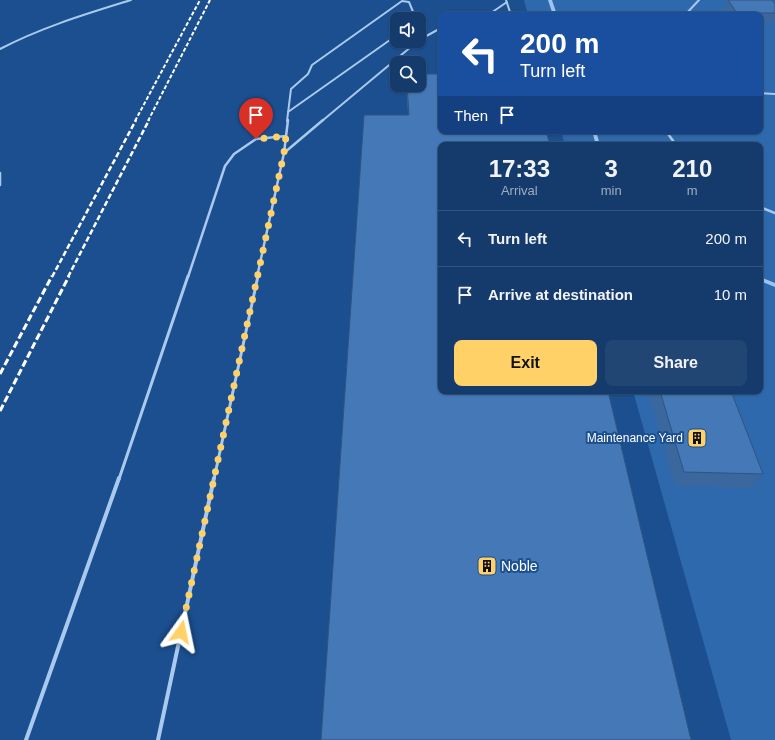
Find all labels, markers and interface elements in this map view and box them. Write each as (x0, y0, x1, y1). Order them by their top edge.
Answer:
map controls (390, 12, 426, 92)
button: sound (390, 12, 426, 48)
icon: left (454, 28, 506, 80)
text: 200 m (520, 28, 599, 59)
button: search (390, 56, 426, 92)
text: Turn left (520, 61, 585, 81)
pin (239, 98, 273, 139)
icon: arrive (245, 104, 267, 126)
icon: arrive (496, 104, 518, 126)
text: Then (454, 107, 488, 124)
text: 17:33 (489, 155, 550, 182)
text: 3 (604, 155, 618, 182)
text: 210 (672, 155, 712, 182)
text: Arrival (501, 183, 538, 198)
text: min (601, 183, 622, 198)
text: m (687, 183, 698, 198)
icon: left (454, 228, 476, 250)
text: Turn left (488, 230, 547, 247)
text: 200 m (705, 230, 747, 247)
icon: arrive (454, 284, 476, 306)
text: Arrive at destination (488, 286, 633, 303)
text: 10 m (714, 286, 747, 303)
button: Exit (454, 340, 597, 386)
button: Share (605, 340, 747, 386)
building icon: Maintenance Yard (686, 427, 708, 449)
place label: Maintenance Yard (587, 431, 683, 445)
building icon: Noble (476, 555, 498, 577)
place label: Noble (501, 558, 538, 574)
position arrow (160, 611, 202, 653)

